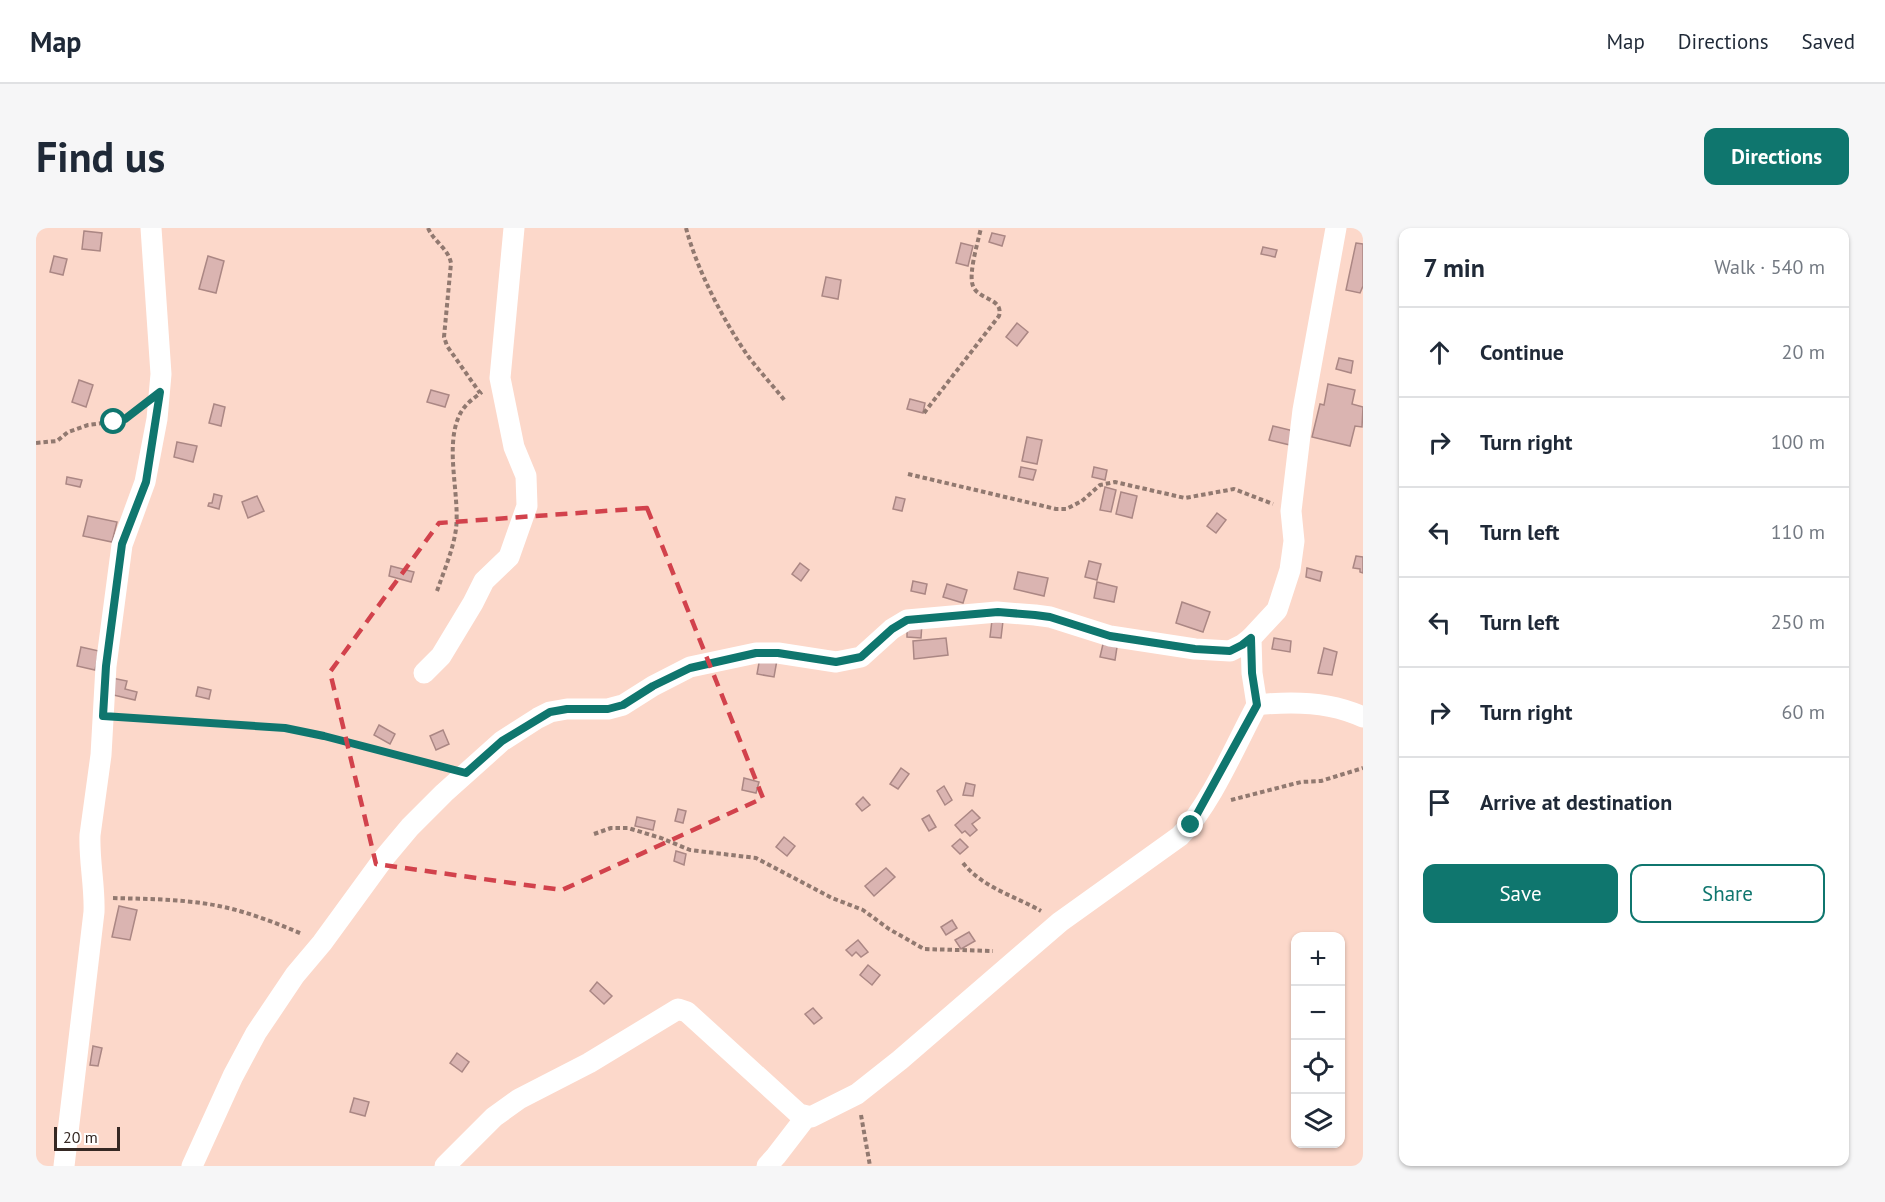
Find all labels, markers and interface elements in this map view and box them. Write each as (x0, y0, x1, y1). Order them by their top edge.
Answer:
text: Map (30, 23, 81, 60)
text: Map (1606, 28, 1645, 55)
text: Directions (1678, 28, 1769, 55)
text: Saved (1802, 28, 1855, 55)
button: Directions (1704, 128, 1849, 185)
text: Find us (36, 129, 165, 184)
text: 7 min (1423, 251, 1485, 284)
text: Walk · 540 m (1714, 254, 1825, 280)
icon: ahead (1423, 336, 1456, 369)
text: Continue (1480, 338, 1564, 366)
text: 20 m (1782, 339, 1825, 365)
route start (100, 408, 126, 434)
icon: right (1423, 426, 1456, 459)
text: Turn right (1480, 428, 1572, 456)
text: 100 m (1771, 429, 1825, 455)
icon: left (1423, 516, 1456, 549)
text: Turn left (1480, 518, 1560, 546)
text: 110 m (1771, 519, 1825, 545)
icon: left (1423, 606, 1456, 639)
text: Turn left (1480, 608, 1560, 636)
text: 250 m (1771, 609, 1825, 635)
icon: right (1423, 696, 1456, 729)
text: Turn right (1480, 698, 1572, 726)
text: 60 m (1782, 699, 1825, 725)
icon: arrive (1423, 786, 1456, 819)
text: Arrive at destination (1480, 788, 1672, 816)
route end (1177, 811, 1203, 837)
button: Save (1423, 864, 1618, 923)
button: Share (1630, 864, 1825, 923)
map controls (1291, 932, 1345, 1148)
button: + (1291, 932, 1345, 986)
button: − (1291, 986, 1345, 1040)
button: locate (1291, 1040, 1345, 1094)
button: layers (1291, 1094, 1345, 1148)
scale bar (54, 1124, 120, 1152)
text: 20 m (63, 1127, 98, 1147)

